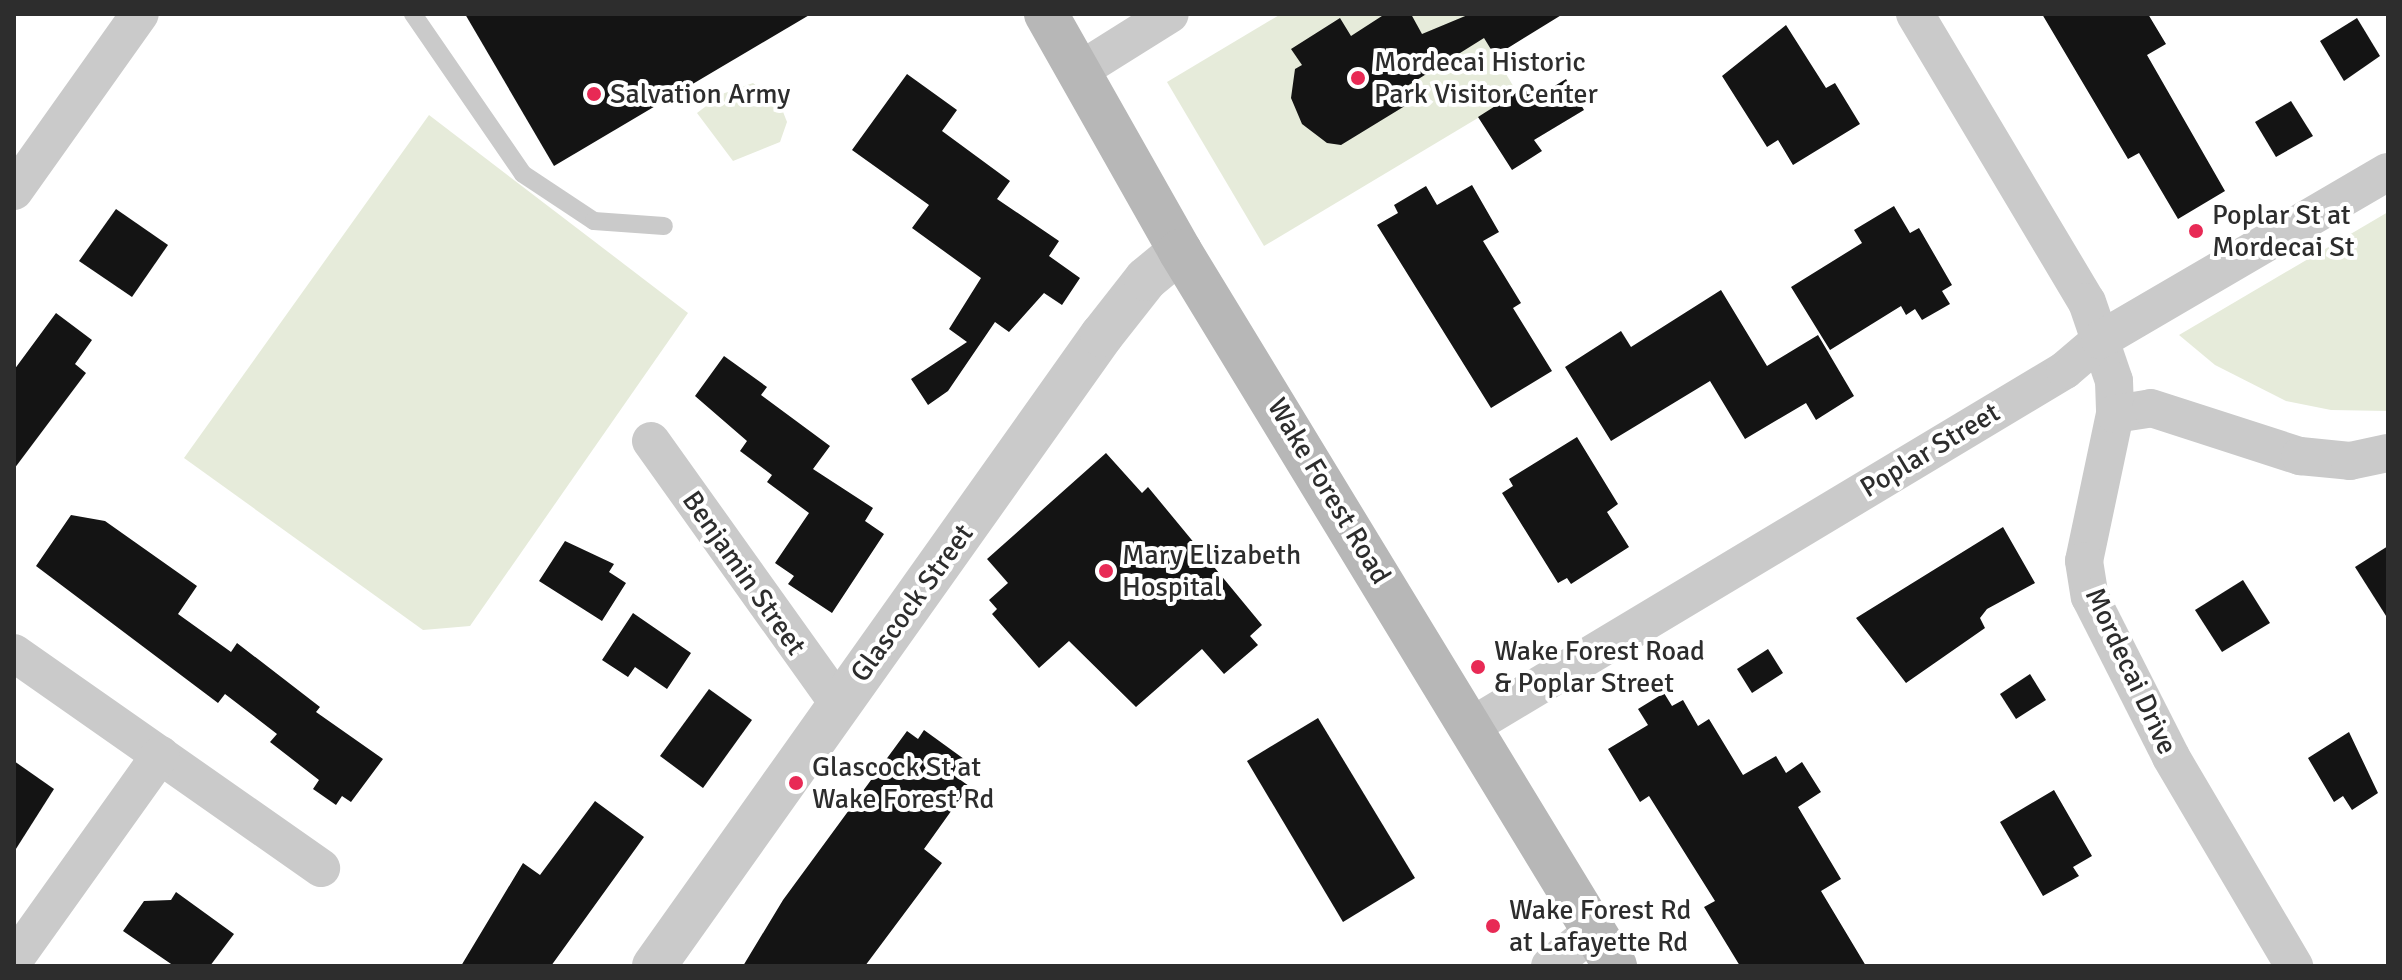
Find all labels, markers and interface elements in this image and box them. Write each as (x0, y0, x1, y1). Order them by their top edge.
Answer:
place label: Mordecai Historic Park Visitor Center (1374, 45, 1598, 111)
marker: Mordecai Historic Park Visitor Center (1349, 69, 1367, 87)
place label: Salvation Army (610, 77, 790, 111)
marker: Salvation Army (585, 85, 603, 103)
place label: Poplar St at Mordecai St (2212, 198, 2355, 264)
marker: Poplar St at Mordecai St (2187, 222, 2205, 240)
street label: Wake Forest Road (1260, 392, 1398, 590)
street label: Poplar Street (1854, 395, 2006, 505)
street label: Benjamin Street (675, 485, 813, 661)
street label: Glascock Street (844, 518, 980, 688)
place label: Mary Elizabeth Hospital (1122, 538, 1301, 604)
marker: Mary Elizabeth Hospital (1097, 562, 1115, 580)
street label: Mordecai Drive (2078, 582, 2184, 760)
place label: Wake Forest Road & Poplar Street (1494, 634, 1705, 700)
marker: Wake Forest Road & Poplar Street (1469, 658, 1487, 676)
place label: Glascock St at Wake Forest Rd (812, 750, 994, 816)
marker: Glascock St at Wake Forest Rd (787, 774, 805, 792)
place label: Wake Forest Rd at Lafayette Rd (1509, 893, 1691, 959)
marker: Wake Forest Rd at Lafayette Rd (1484, 917, 1502, 935)

